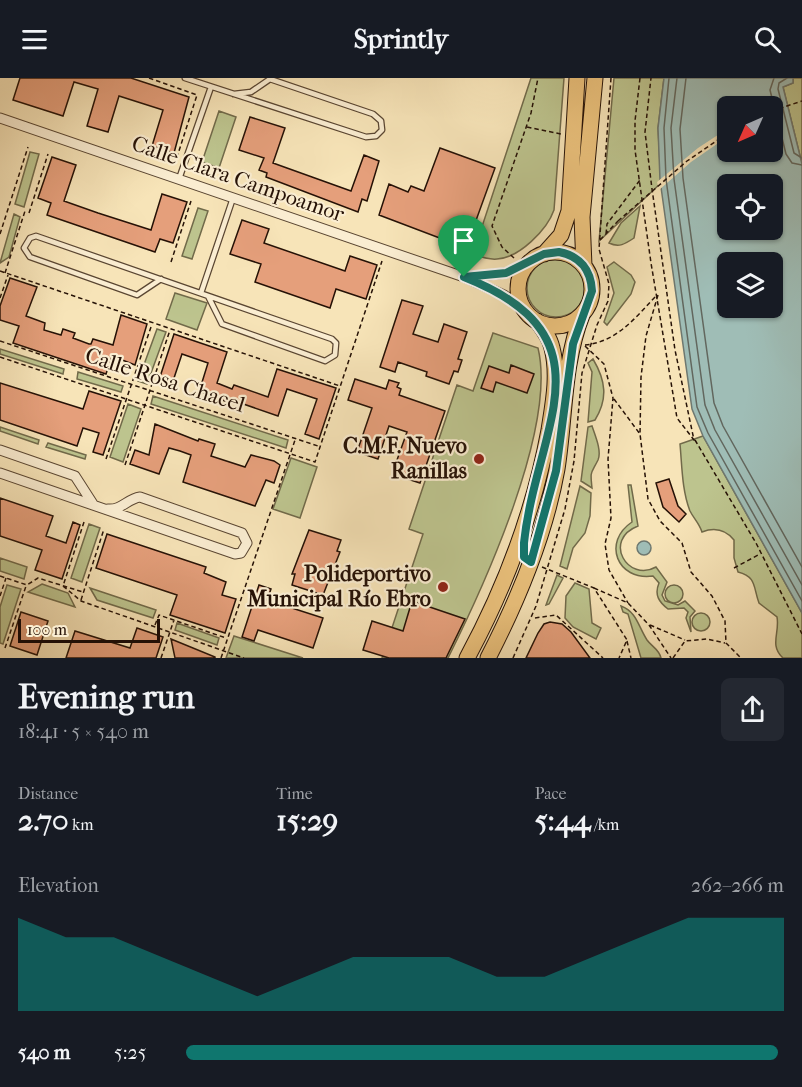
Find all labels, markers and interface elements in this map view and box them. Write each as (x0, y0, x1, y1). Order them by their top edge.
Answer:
icon: menu (18, 23, 51, 56)
text: Sprintly (354, 23, 448, 55)
icon: search (751, 23, 784, 56)
north arrow (717, 96, 783, 162)
map controls (717, 96, 783, 318)
street label: Calle Clara Campoamor (128, 130, 348, 228)
button: locate (717, 174, 783, 240)
pin (438, 215, 489, 277)
icon: arrive (447, 224, 480, 257)
button: layers (717, 252, 783, 318)
street label: Calle Rosa Chacel (82, 342, 248, 418)
place label: C.M.F. Nuevo Ranillas (343, 433, 467, 484)
marker: C.M.F. Nuevo Ranillas (472, 452, 486, 466)
place label: Polideportivo Municipal Río Ebro (246, 561, 431, 612)
marker: Polideportivo Municipal Río Ebro (436, 580, 450, 594)
scale bar (18, 616, 160, 644)
text: 100 m (27, 620, 67, 639)
text: Evening run (18, 678, 195, 717)
button: share (721, 678, 784, 741)
text: 18:41 · 5 × 540 m (18, 720, 149, 743)
text: Distance (18, 784, 78, 803)
text: Time (276, 784, 313, 803)
text: Pace (535, 784, 567, 803)
text: 2.70 (18, 803, 68, 838)
text: 15:29 (276, 803, 338, 838)
text: 5:44 (535, 803, 590, 838)
text: km (68, 815, 93, 834)
text: /km (590, 815, 619, 834)
text: Elevation (18, 874, 99, 897)
text: 262–266 m (691, 874, 784, 897)
text: 540 m (18, 1041, 70, 1064)
text: 5:25 (114, 1041, 146, 1064)

